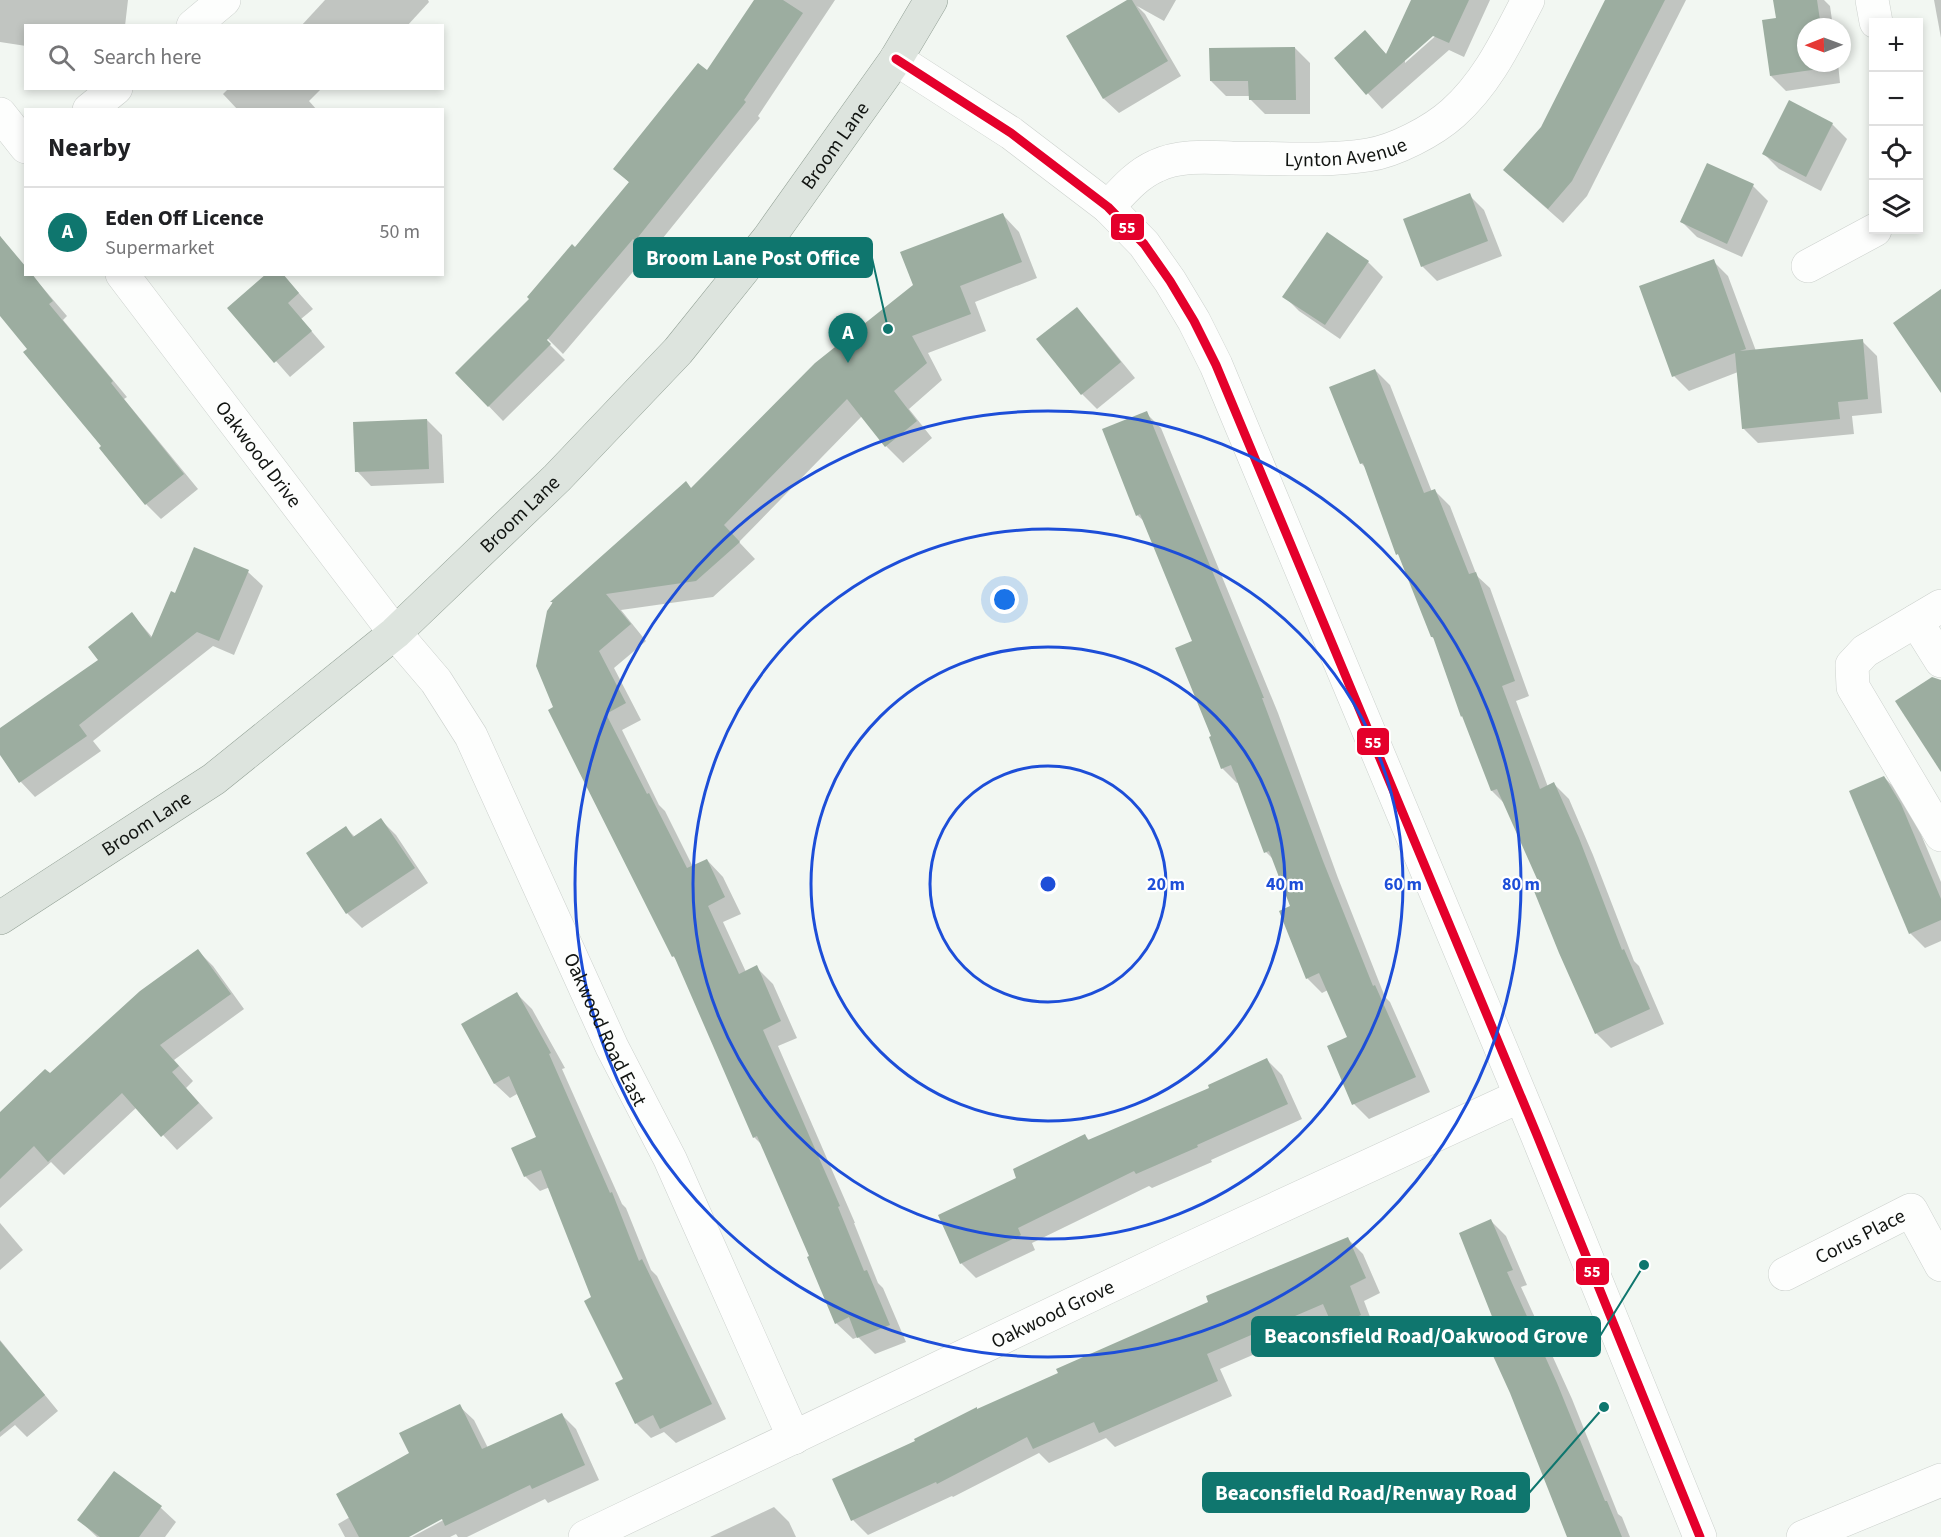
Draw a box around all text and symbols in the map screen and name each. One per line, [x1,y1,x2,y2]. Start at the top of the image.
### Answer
north arrow [1797,18,1851,72]
map controls [1869,18,1923,234]
button: + [1869,18,1923,72]
search box [24,24,444,90]
icon: search [45,41,78,74]
text: Search here [93,41,201,73]
button: − [1869,72,1923,126]
street label: Broom Lane [795,96,876,195]
button: locate [1869,126,1923,180]
text: Nearby [48,129,131,166]
street label: Lynton Avenue [1284,131,1412,174]
button: layers [1869,180,1923,234]
text: Eden Off Licence [105,202,264,234]
line badge: 55 [1110,213,1145,241]
text: 55 [1119,217,1135,239]
text: A [62,218,73,246]
text: 50 m [380,218,420,246]
text: Supermarket [105,234,214,262]
callout: Broom Lane Post Office [634,238,872,277]
text: Broom Lane Post Office [646,243,860,273]
pin: A [828,314,868,363]
street label: Oakwood Drive [208,395,308,514]
street label: Broom Lane [474,469,567,560]
your location [990,585,1019,614]
line badge: 55 [1356,727,1390,756]
text: 55 [1365,732,1381,754]
street label: Broom Lane [96,785,197,863]
text: 20 m [1147,872,1185,897]
text: 40 m [1266,872,1304,897]
text: 60 m [1384,872,1422,897]
text: 80 m [1502,872,1540,897]
centre of rings [1038,874,1058,894]
street label: Oakwood Road East [556,949,653,1111]
street label: Corus Place [1810,1202,1910,1271]
line badge: 55 [1575,1257,1610,1286]
text: 55 [1584,1261,1600,1283]
street label: Oakwood Grove [987,1273,1119,1356]
callout: Beaconsfield Road/Oakwood Grove [1252,1317,1600,1356]
text: Beaconsfield Road/Oakwood Grove [1264,1321,1588,1351]
callout: Beaconsfield Road/Renway Road [1203,1473,1529,1512]
text: Beaconsfield Road/Renway Road [1215,1478,1517,1508]

